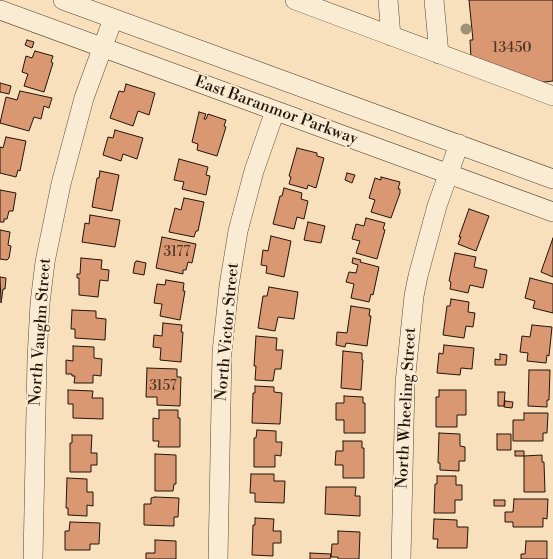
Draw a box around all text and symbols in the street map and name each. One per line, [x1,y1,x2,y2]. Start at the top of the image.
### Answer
house number: 13450 [492,41,532,57]
street label: East Baranmor Parkway [192,72,360,150]
house number: 3177 [164,245,190,261]
street label: North Vaughn Street [26,257,56,407]
street label: North Victor Street [212,262,244,402]
street label: North Wheeling Street [393,327,421,489]
house number: 3157 [149,379,177,395]

